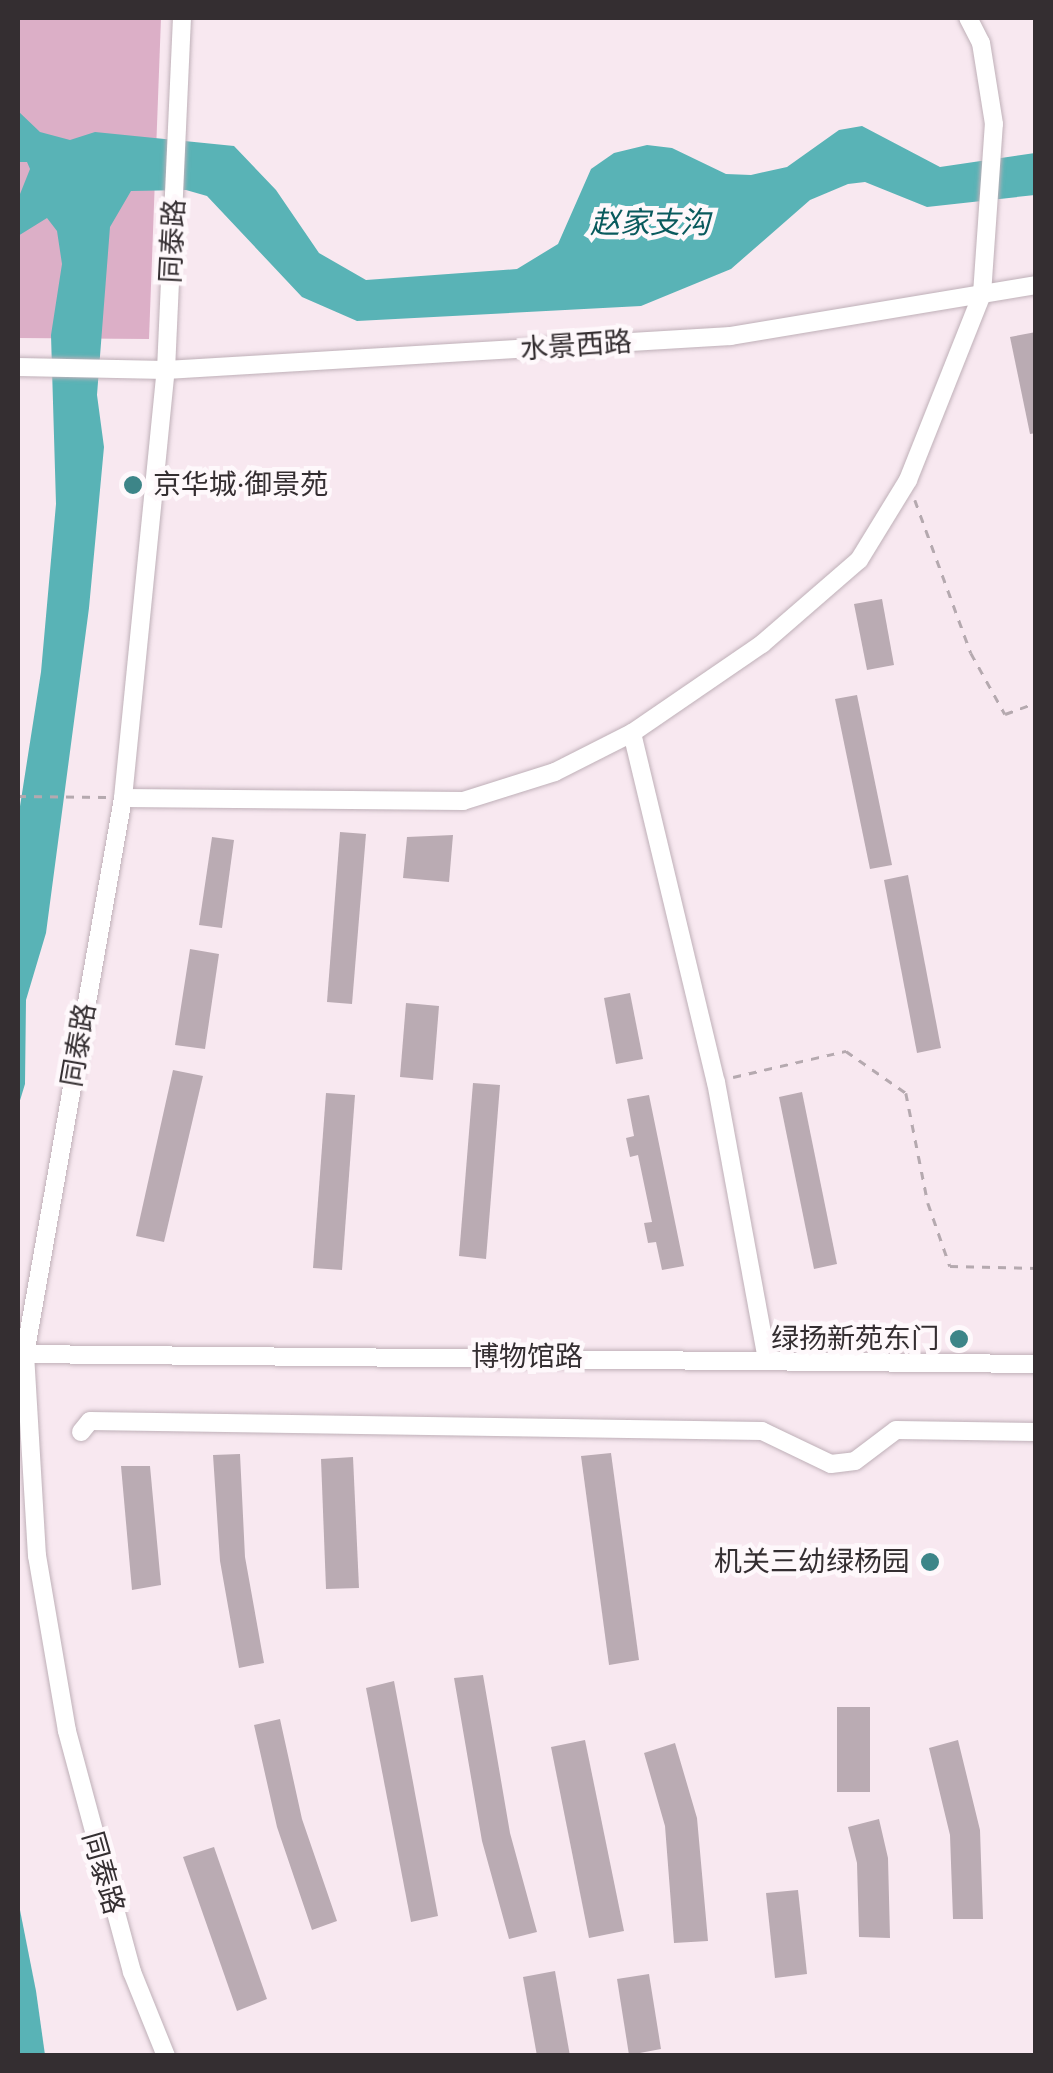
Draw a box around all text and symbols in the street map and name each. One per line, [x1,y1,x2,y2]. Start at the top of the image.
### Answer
street label: 同泰路 [154,198,192,284]
water label: 赵家支沟 [590,206,710,242]
street label: 水景西路 [519,325,633,367]
place label: 京华城·御景苑 [153,468,328,502]
marker: 京华城·御景苑 [122,474,144,496]
street label: 同泰路 [55,1001,103,1089]
place label: 绿扬新苑东门 [771,1322,939,1356]
marker: 绿扬新苑东门 [948,1328,970,1350]
street label: 博物馆路 [471,1340,583,1374]
place label: 机关三幼绿杨园 [714,1545,910,1579]
marker: 机关三幼绿杨园 [919,1551,941,1573]
street label: 同泰路 [75,1828,131,1918]

